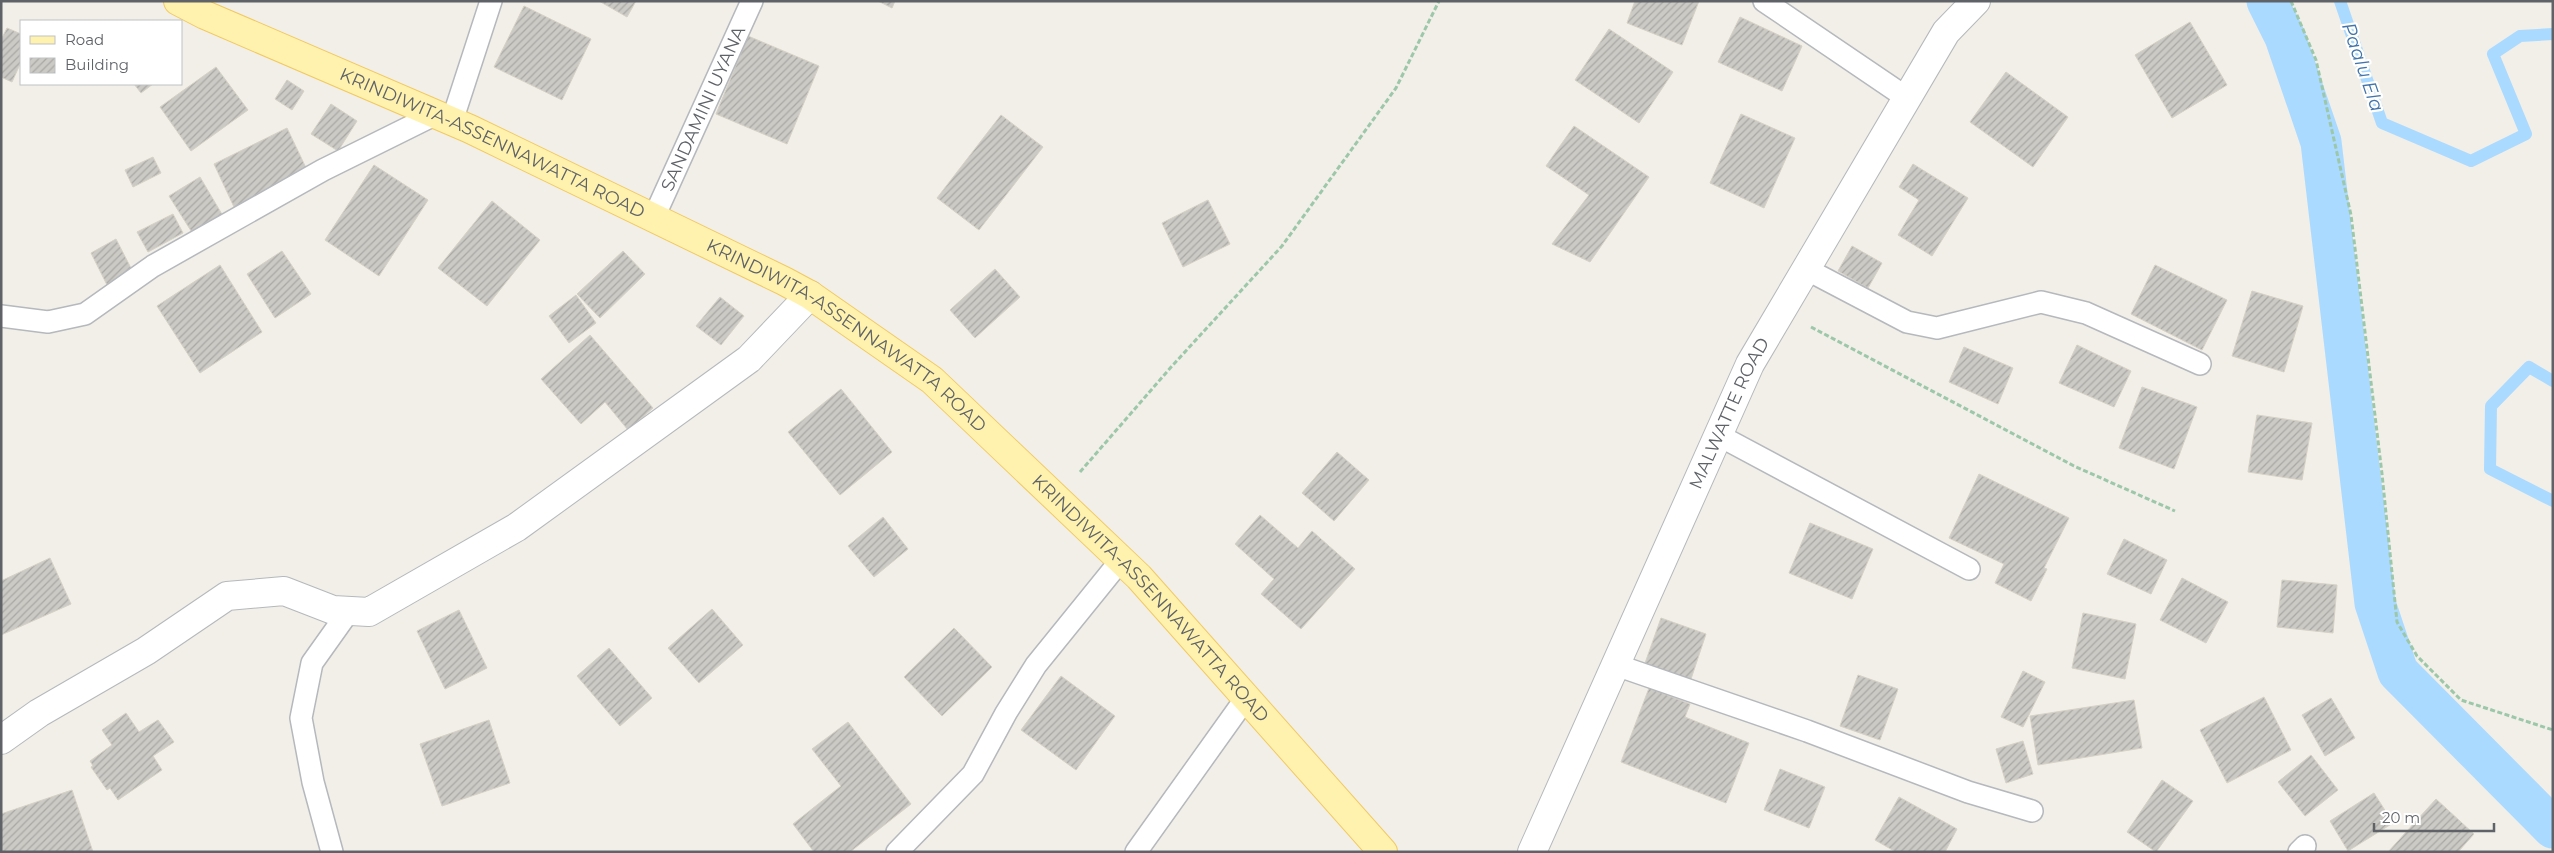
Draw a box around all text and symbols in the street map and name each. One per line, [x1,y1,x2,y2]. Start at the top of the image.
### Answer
water label: Paalu Ela [2337,19,2389,115]
legend [20,20,182,85]
street label: SANDAMINI UYANA [656,23,750,195]
text: Road [65,30,104,49]
text: Building [65,55,129,74]
street label: KRINDIWITA-ASSENNAWATTA ROAD [336,63,649,223]
street label: KRINDIWITA-ASSENNAWATTA ROAD [703,234,991,437]
street label: MALWATTE ROAD [1685,334,1774,493]
street label: KRINDIWITA-ASSENNAWATTA ROAD [1027,470,1273,727]
scale bar [2374,800,2494,832]
text: 20 m [2382,808,2420,827]

